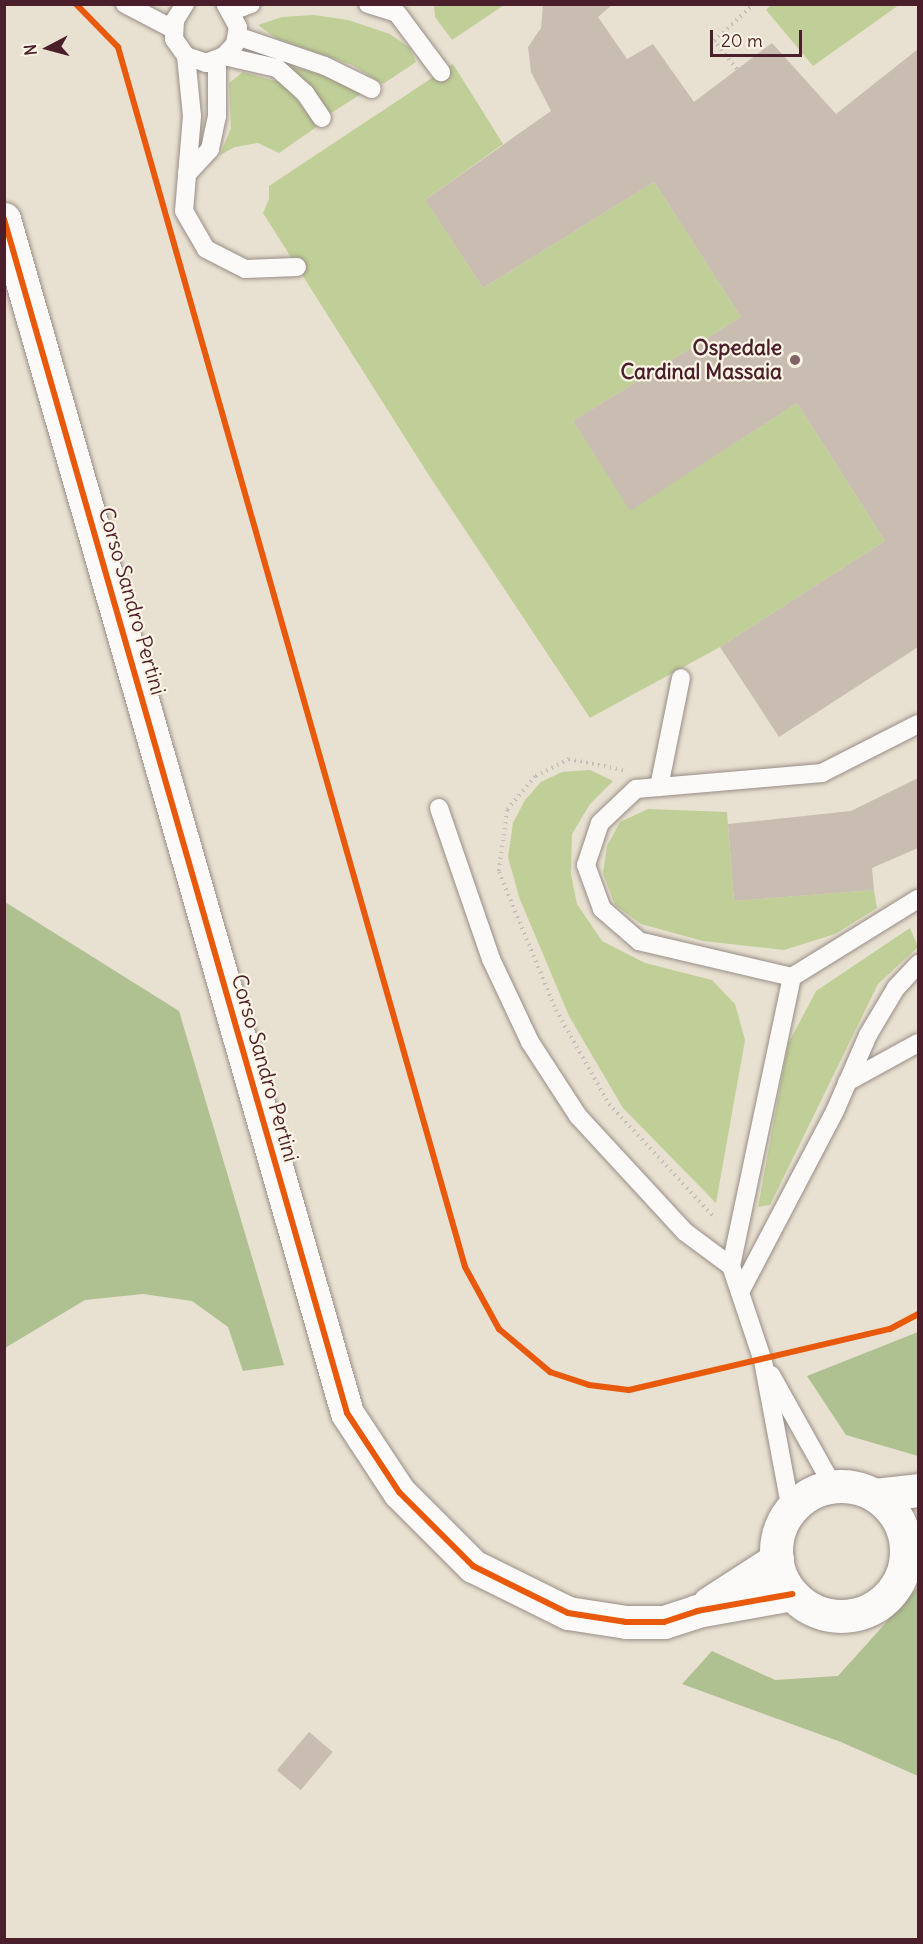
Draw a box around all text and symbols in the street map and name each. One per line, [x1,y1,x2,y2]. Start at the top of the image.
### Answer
north arrow [18,18,78,78]
scale bar [713,18,804,56]
text: 20 m [721,29,763,52]
text: N [20,43,41,56]
place label: Ospedale Cardinal Massaia [620,335,782,385]
marker: Ospedale Cardinal Massaia [786,351,804,369]
street label: Corso Sandro Pertini [93,504,171,698]
street label: Corso Sandro Pertini [226,971,304,1165]

